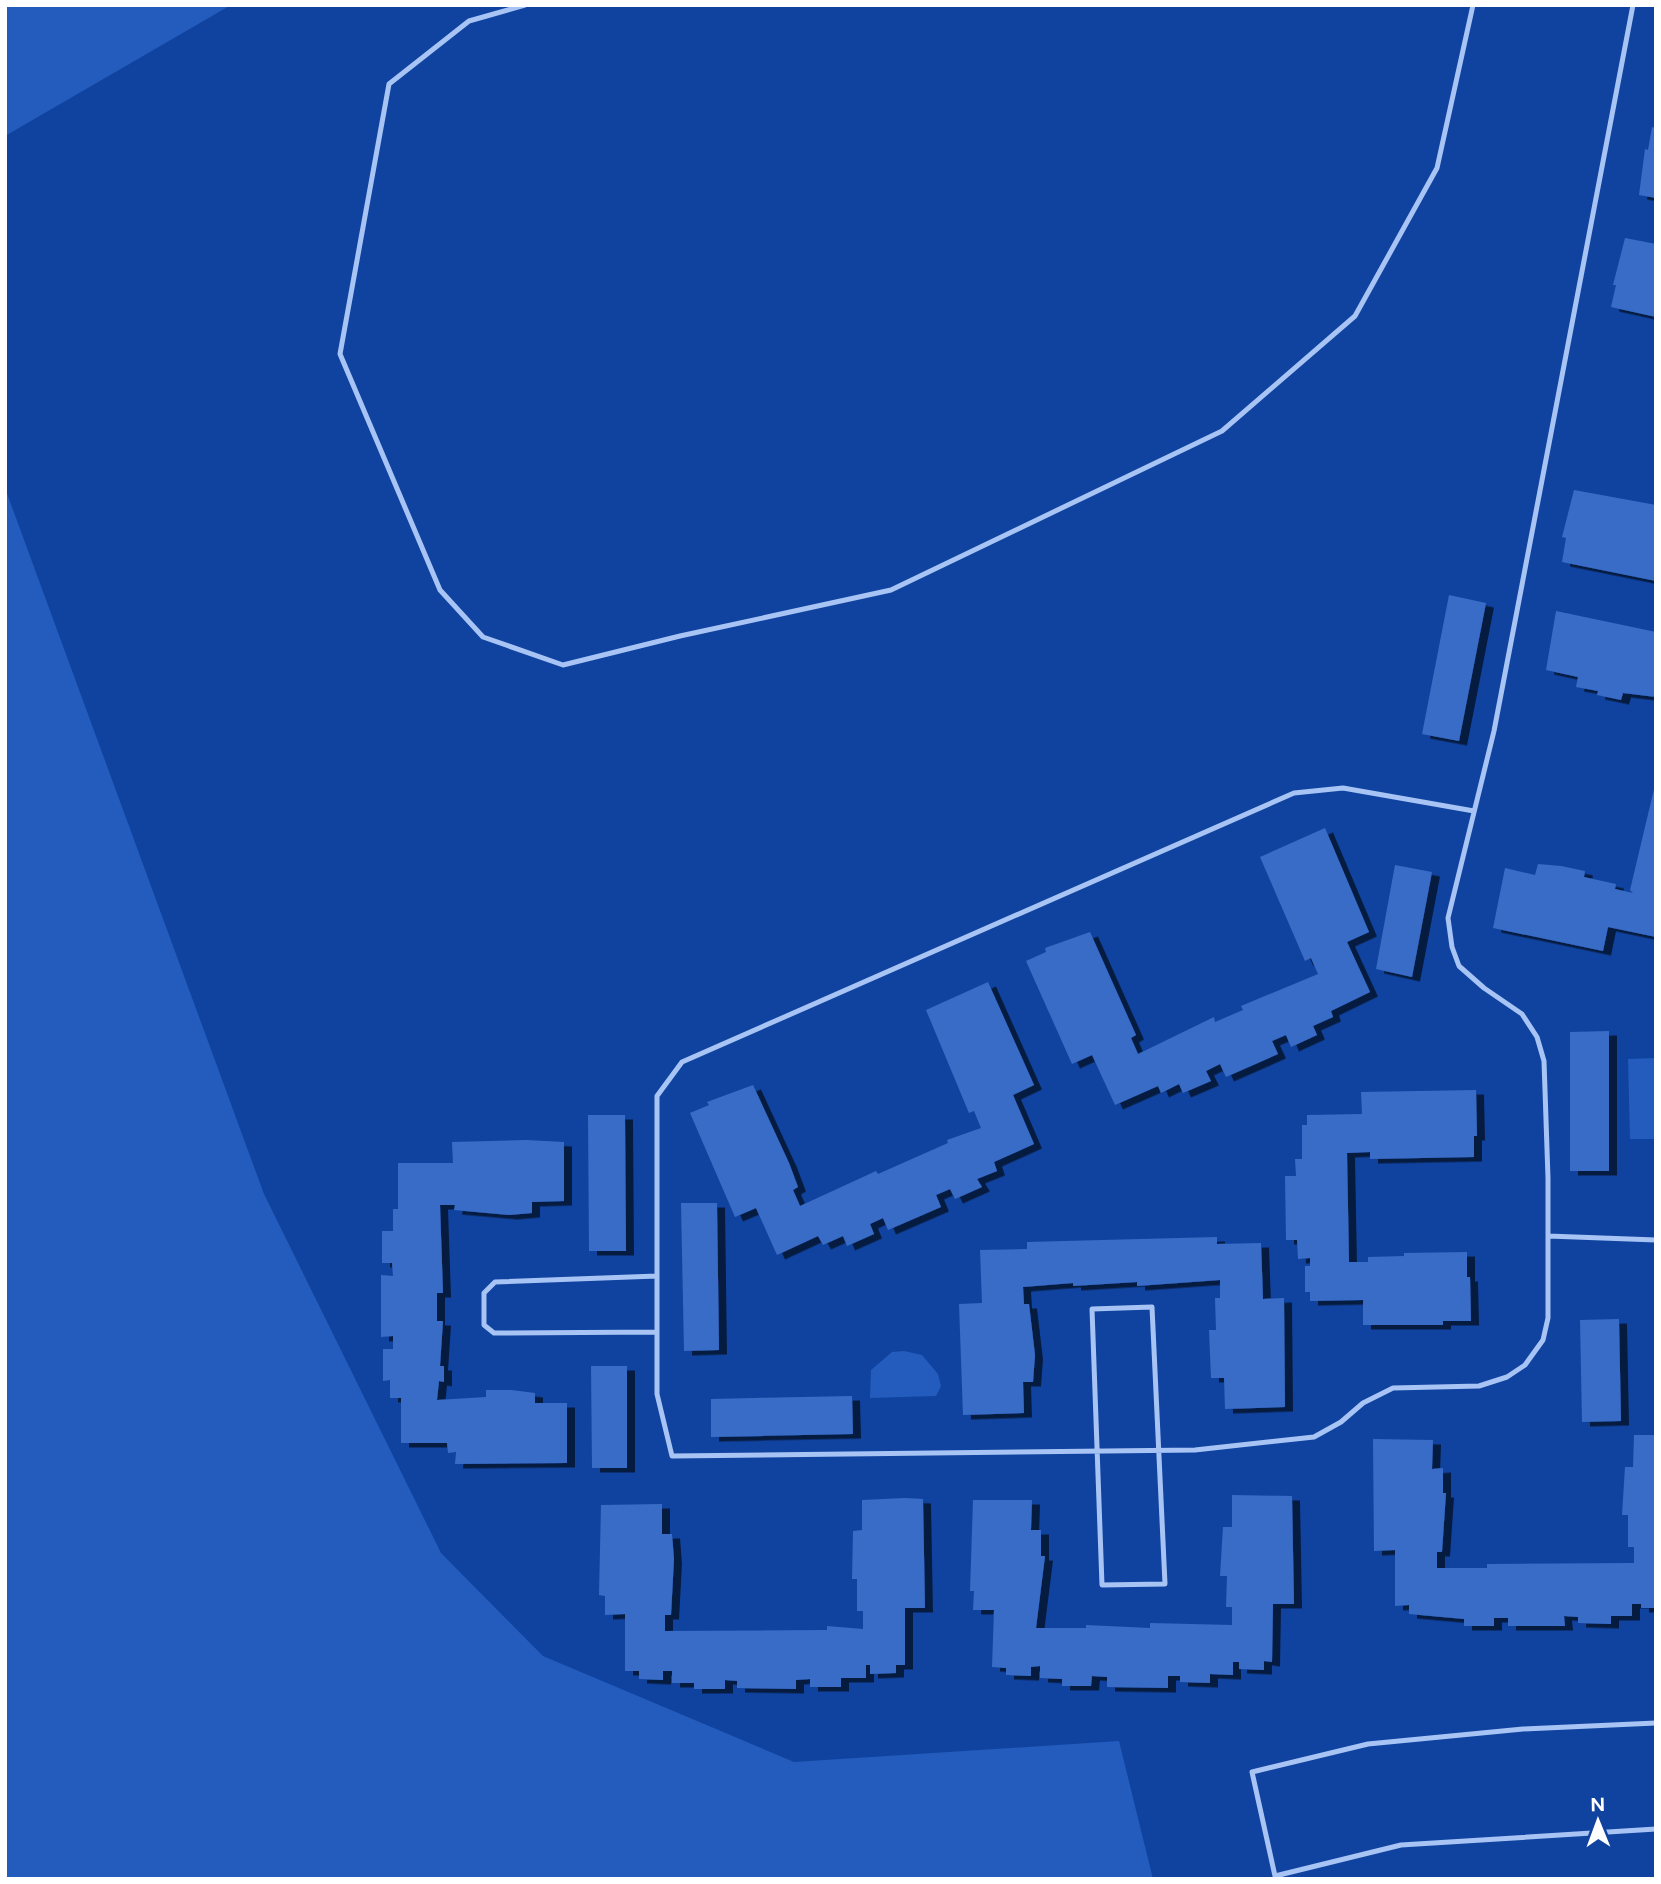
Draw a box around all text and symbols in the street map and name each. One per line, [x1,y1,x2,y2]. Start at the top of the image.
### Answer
north arrow [1563,1786,1633,1856]
text: N [1590,1793,1605,1816]

